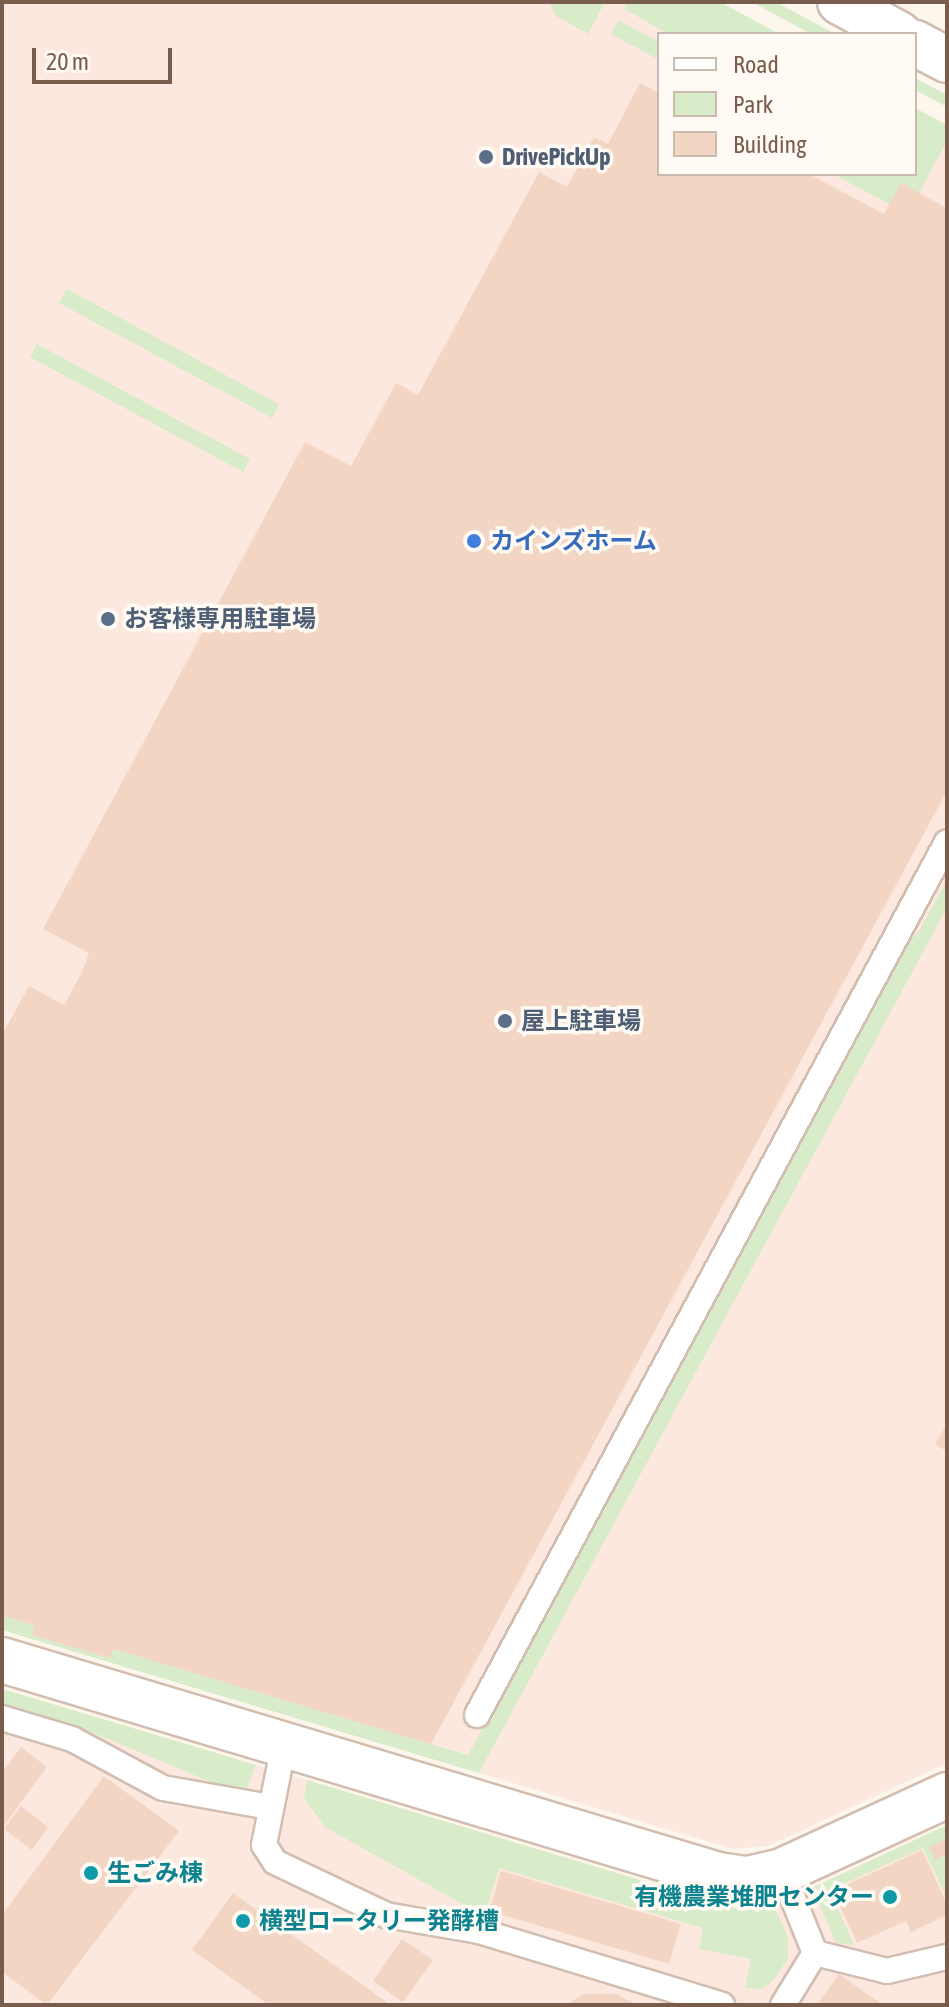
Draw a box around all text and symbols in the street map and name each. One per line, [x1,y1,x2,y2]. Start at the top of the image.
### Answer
scale bar [36,32,176,82]
legend [657,32,917,176]
text: 20 m [46,48,89,75]
text: Road [733,51,779,78]
text: Park [733,91,773,118]
text: Building [733,131,806,158]
place label: DrivePickUp [502,143,611,171]
marker: DrivePickUp [477,148,495,166]
place label: カインズホーム [490,527,658,555]
marker: カインズホーム [465,532,483,550]
place label: お客様専用駐車場 [124,605,316,633]
marker: お客様専用駐車場 [99,610,117,628]
place label: 屋上駐車場 [521,1007,641,1035]
marker: 屋上駐車場 [496,1012,514,1030]
place label: 生ごみ棟 [107,1859,203,1887]
marker: 生ごみ棟 [82,1864,100,1882]
place label: 有機農業堆肥センター [634,1883,874,1911]
marker: 有機農業堆肥センター [881,1888,899,1906]
place label: 横型ロータリー発酵槽 [259,1907,499,1935]
marker: 横型ロータリー発酵槽 [234,1912,252,1930]

